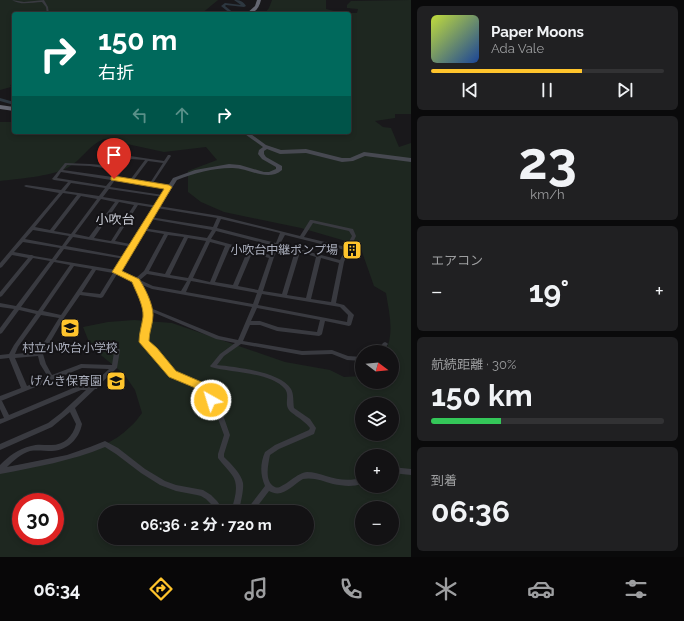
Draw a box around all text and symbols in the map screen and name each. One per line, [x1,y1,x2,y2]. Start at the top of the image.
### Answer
text: Paper Moons [491,23,584,41]
text: 150 m [98,24,177,57]
icon: right [32,28,84,80]
text: Ada Vale [491,41,544,56]
text: 右折 [98,62,134,83]
icon: previous [459,79,481,101]
icon: pause [536,79,558,101]
icon: next [614,79,636,101]
icon: left [129,104,151,126]
icon: ahead [171,104,193,126]
icon: right [213,104,235,126]
text: 23 [518,130,577,191]
pin [97,138,131,179]
icon: arrive [103,144,125,166]
text: km/h [530,187,565,202]
district label: 小吹台 [95,212,135,227]
building icon: 小吹台中継ポンプ場 [341,239,363,261]
place label: 小吹台中継ポンプ場 [230,243,338,257]
text: エアコン [431,253,483,268]
text: 19° [529,274,569,309]
text: − [431,278,443,304]
text: + [655,278,664,304]
school or university icon: 村立小吹台小学校 [59,317,81,339]
place label: 村立小吹台小学校 [22,341,118,355]
north arrow [355,345,399,389]
map controls [355,345,399,545]
text: 航続距離 · 30% [431,357,516,372]
school or university icon: げんき保育園 [105,370,127,392]
place label: げんき保育園 [30,374,102,388]
text: 150 km [431,378,533,413]
position arrow [190,379,232,421]
button: layers [355,397,399,441]
button: + [355,449,399,493]
text: 到着 [431,473,457,488]
speed limit sign: 30 [12,493,64,545]
text: 06:36 [431,494,510,529]
button: − [355,501,399,545]
text: 06:36 · 2 分 · 720 m [140,516,272,534]
icon: directions [147,575,175,603]
icon: music [242,575,270,603]
icon: phone [337,575,365,603]
icon: climate [432,575,460,603]
icon: car [527,575,555,603]
icon: filters [622,575,650,603]
text: 06:34 [34,579,80,600]

